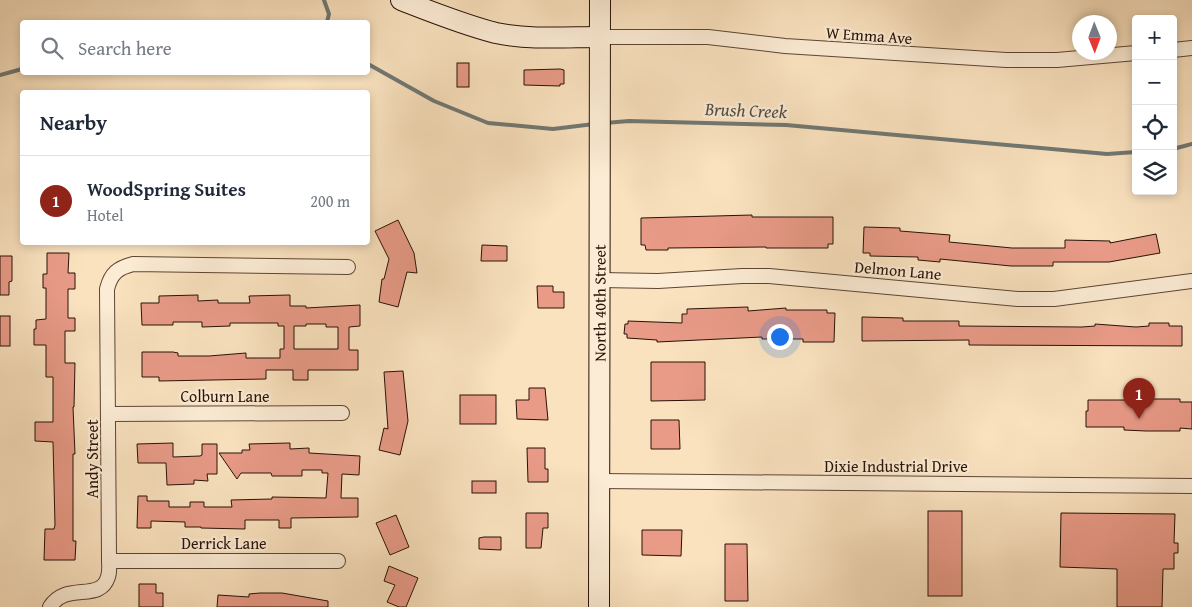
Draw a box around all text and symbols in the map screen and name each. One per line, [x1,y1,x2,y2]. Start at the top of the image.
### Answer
north arrow [1072,15,1117,60]
map controls [1132,15,1177,195]
button: + [1132,15,1177,60]
search box [20,20,370,75]
street label: W Emma Ave [825,20,913,50]
icon: search [38,34,66,62]
text: Search here [78,34,172,62]
button: − [1132,60,1177,105]
water label: Brush Creek [704,95,788,125]
button: locate [1132,105,1177,150]
text: Nearby [40,107,107,138]
button: layers [1132,150,1177,195]
text: WoodSpring Suites [87,175,246,203]
text: 1 [52,189,60,213]
text: 200 m [310,189,350,213]
text: Hotel [87,203,123,227]
street label: North 40th Street [587,244,612,362]
street label: Delmon Lane [853,254,943,286]
your location [767,324,793,350]
pin: 1 [1123,378,1155,419]
street label: Colburn Lane [180,384,270,408]
street label: Andy Street [80,419,104,499]
street label: Dixie Industrial Drive [824,454,968,478]
street label: Derrick Lane [181,531,267,555]

